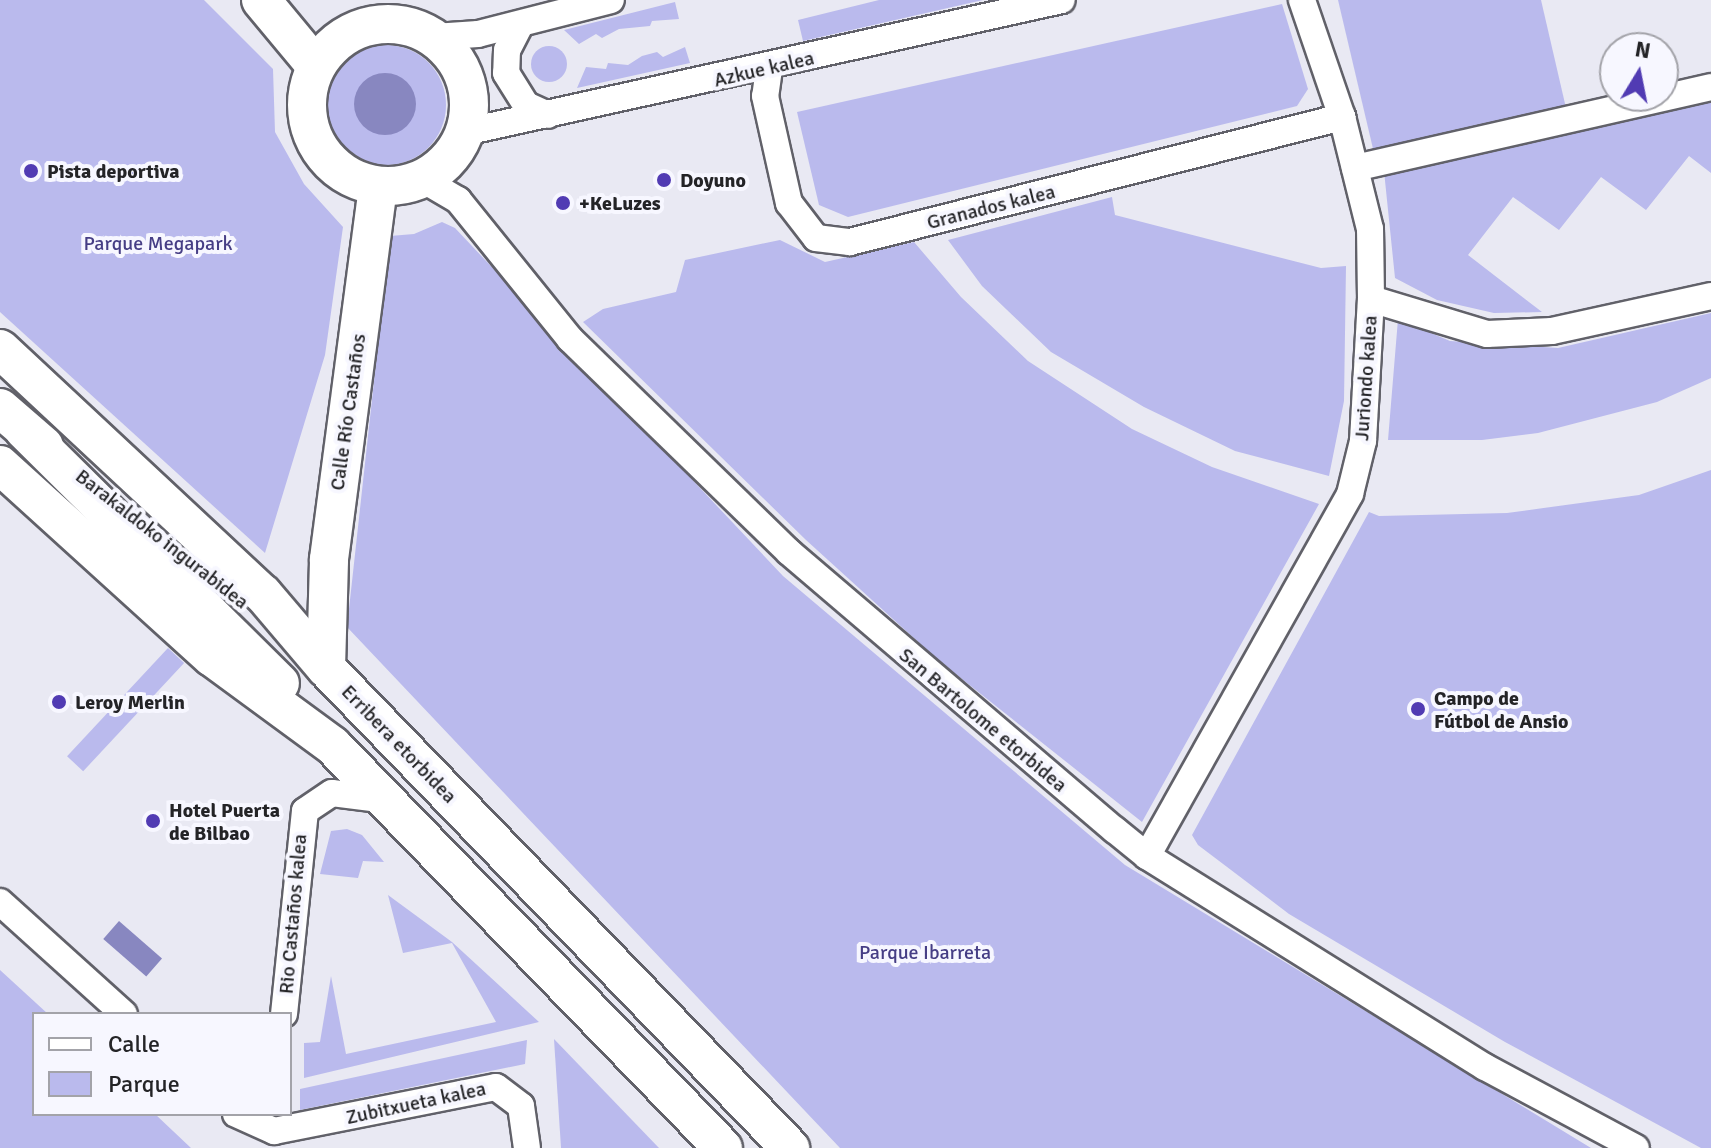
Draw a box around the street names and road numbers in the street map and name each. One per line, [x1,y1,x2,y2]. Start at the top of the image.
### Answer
street label: Azkue kalea [712,46,816,92]
street label: Granados kalea [924,179,1058,235]
street label: Juriondo kalea [1350,314,1382,442]
street label: Calle Río Castaños [325,332,371,492]
street label: Barakaldoko ingurabidea [71,464,253,614]
street label: San Bartolome etorbidea [894,643,1072,797]
street label: Erribera etorbidea [336,680,462,808]
street label: Rio Castaños kalea [274,833,312,995]
street label: Zubitxueta kalea [344,1076,488,1130]

